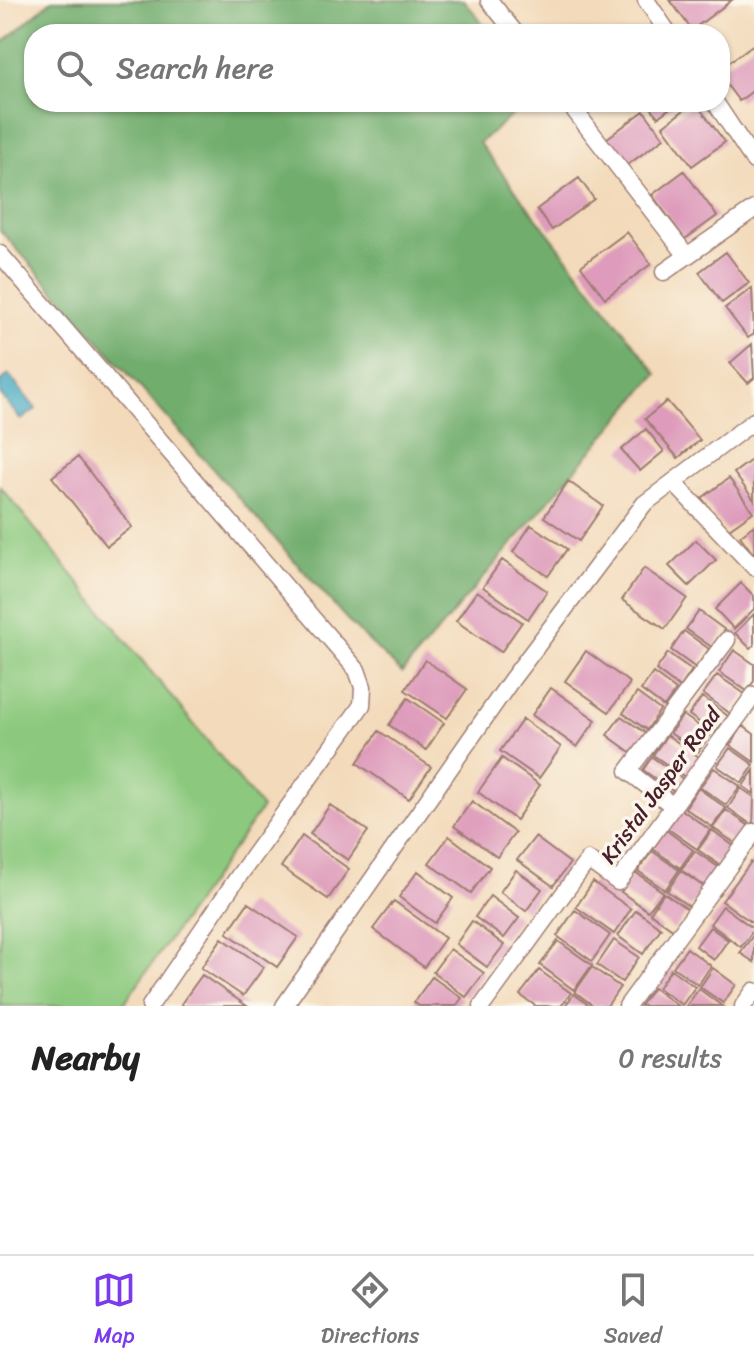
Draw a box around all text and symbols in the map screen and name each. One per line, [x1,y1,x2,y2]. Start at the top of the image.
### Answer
search box [24,24,730,112]
text: Search here [116,41,274,95]
icon: search [52,46,96,90]
street label: Kristal Jasper Road [590,697,732,872]
text: Nearby [32,1028,140,1088]
text: 0 results [618,1035,722,1081]
tab: Map [92,1268,136,1355]
tab: Directions [321,1268,419,1355]
tab: Saved [604,1268,662,1355]

